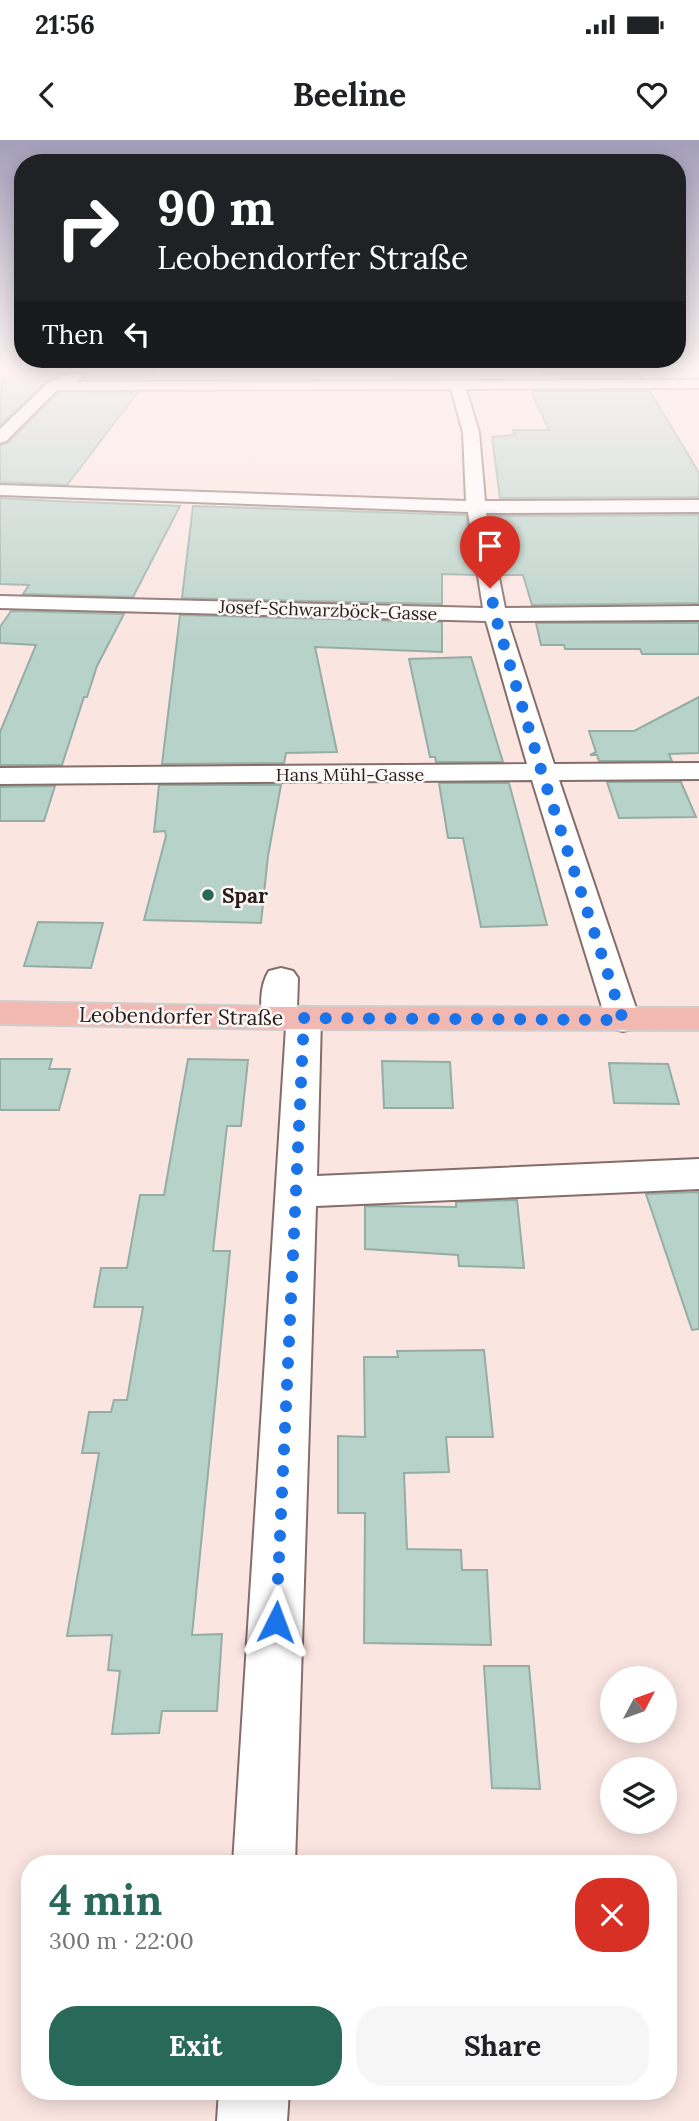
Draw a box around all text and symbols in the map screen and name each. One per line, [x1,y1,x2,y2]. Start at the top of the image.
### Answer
text: 21:56 [35,8,95,41]
text: Beeline [293,74,406,115]
icon: back [28,76,66,114]
icon: heart [633,76,671,114]
text: 90 m [157,176,274,238]
icon: right [42,182,133,273]
text: Leobendorfer Straße [157,237,468,278]
icon: left [118,315,156,353]
text: Then [42,318,104,351]
pin [460,516,520,588]
icon: arrive [471,527,509,565]
street label: Josef-Schwarzböck-Gasse [217,595,438,625]
street label: Hans Mühl-Gasse [276,763,424,786]
place label: Spar [222,882,268,909]
marker: Spar [200,887,216,903]
street label: Leobendorfer Straße [79,1001,283,1031]
position arrow [239,1585,313,1659]
north arrow [600,1666,677,1743]
map controls [600,1666,677,1834]
button: layers [600,1757,677,1834]
text: 4 min [49,1873,162,1927]
button: close [575,1878,649,1952]
text: 300 m · 22:00 [49,1926,194,1955]
button: Exit [49,2006,342,2086]
button: Share [356,2006,649,2086]

